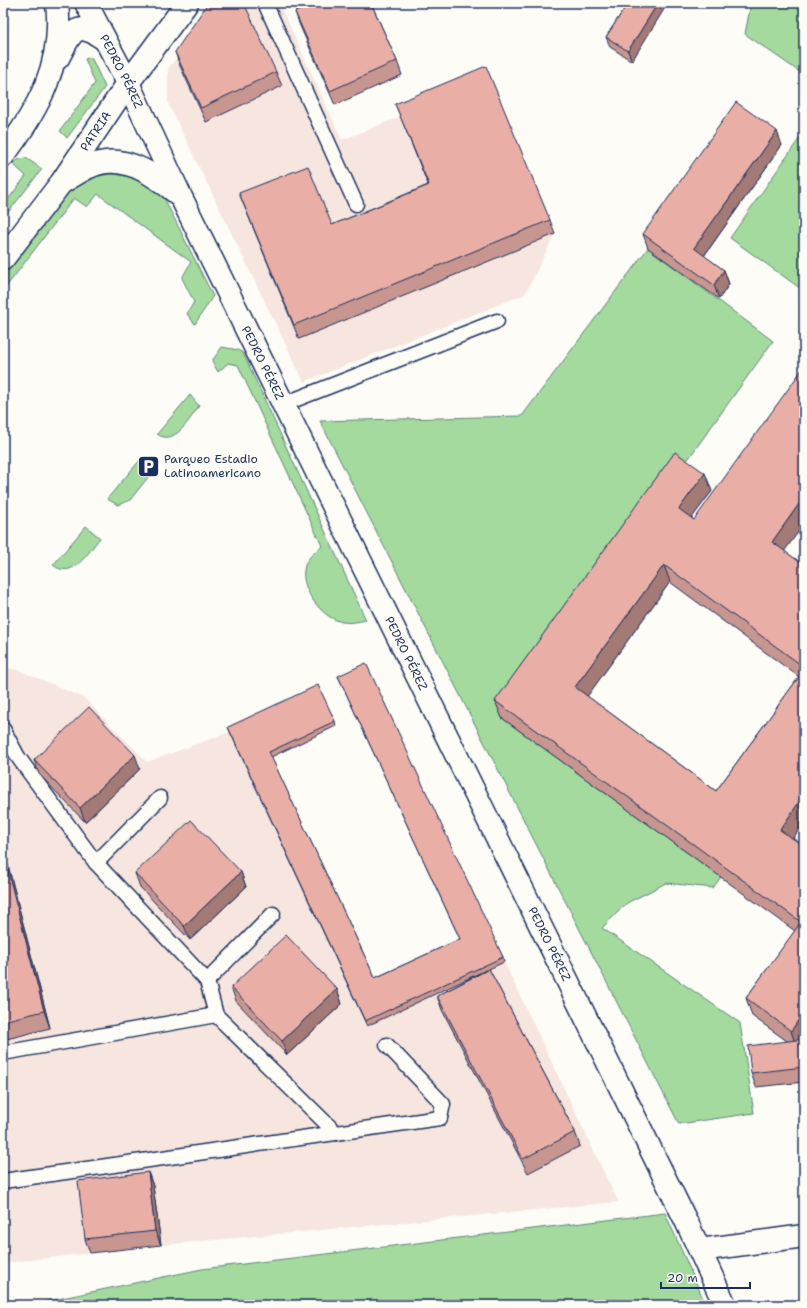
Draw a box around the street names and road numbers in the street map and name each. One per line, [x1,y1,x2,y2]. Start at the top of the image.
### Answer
street label: PEDRO PÉREZ [96,32,147,111]
street label: PATRIA [77,108,115,154]
street label: PEDRO PÉREZ [238,323,288,403]
street label: PEDRO PÉREZ [381,614,431,693]
street label: PEDRO PÉREZ [524,904,574,984]

